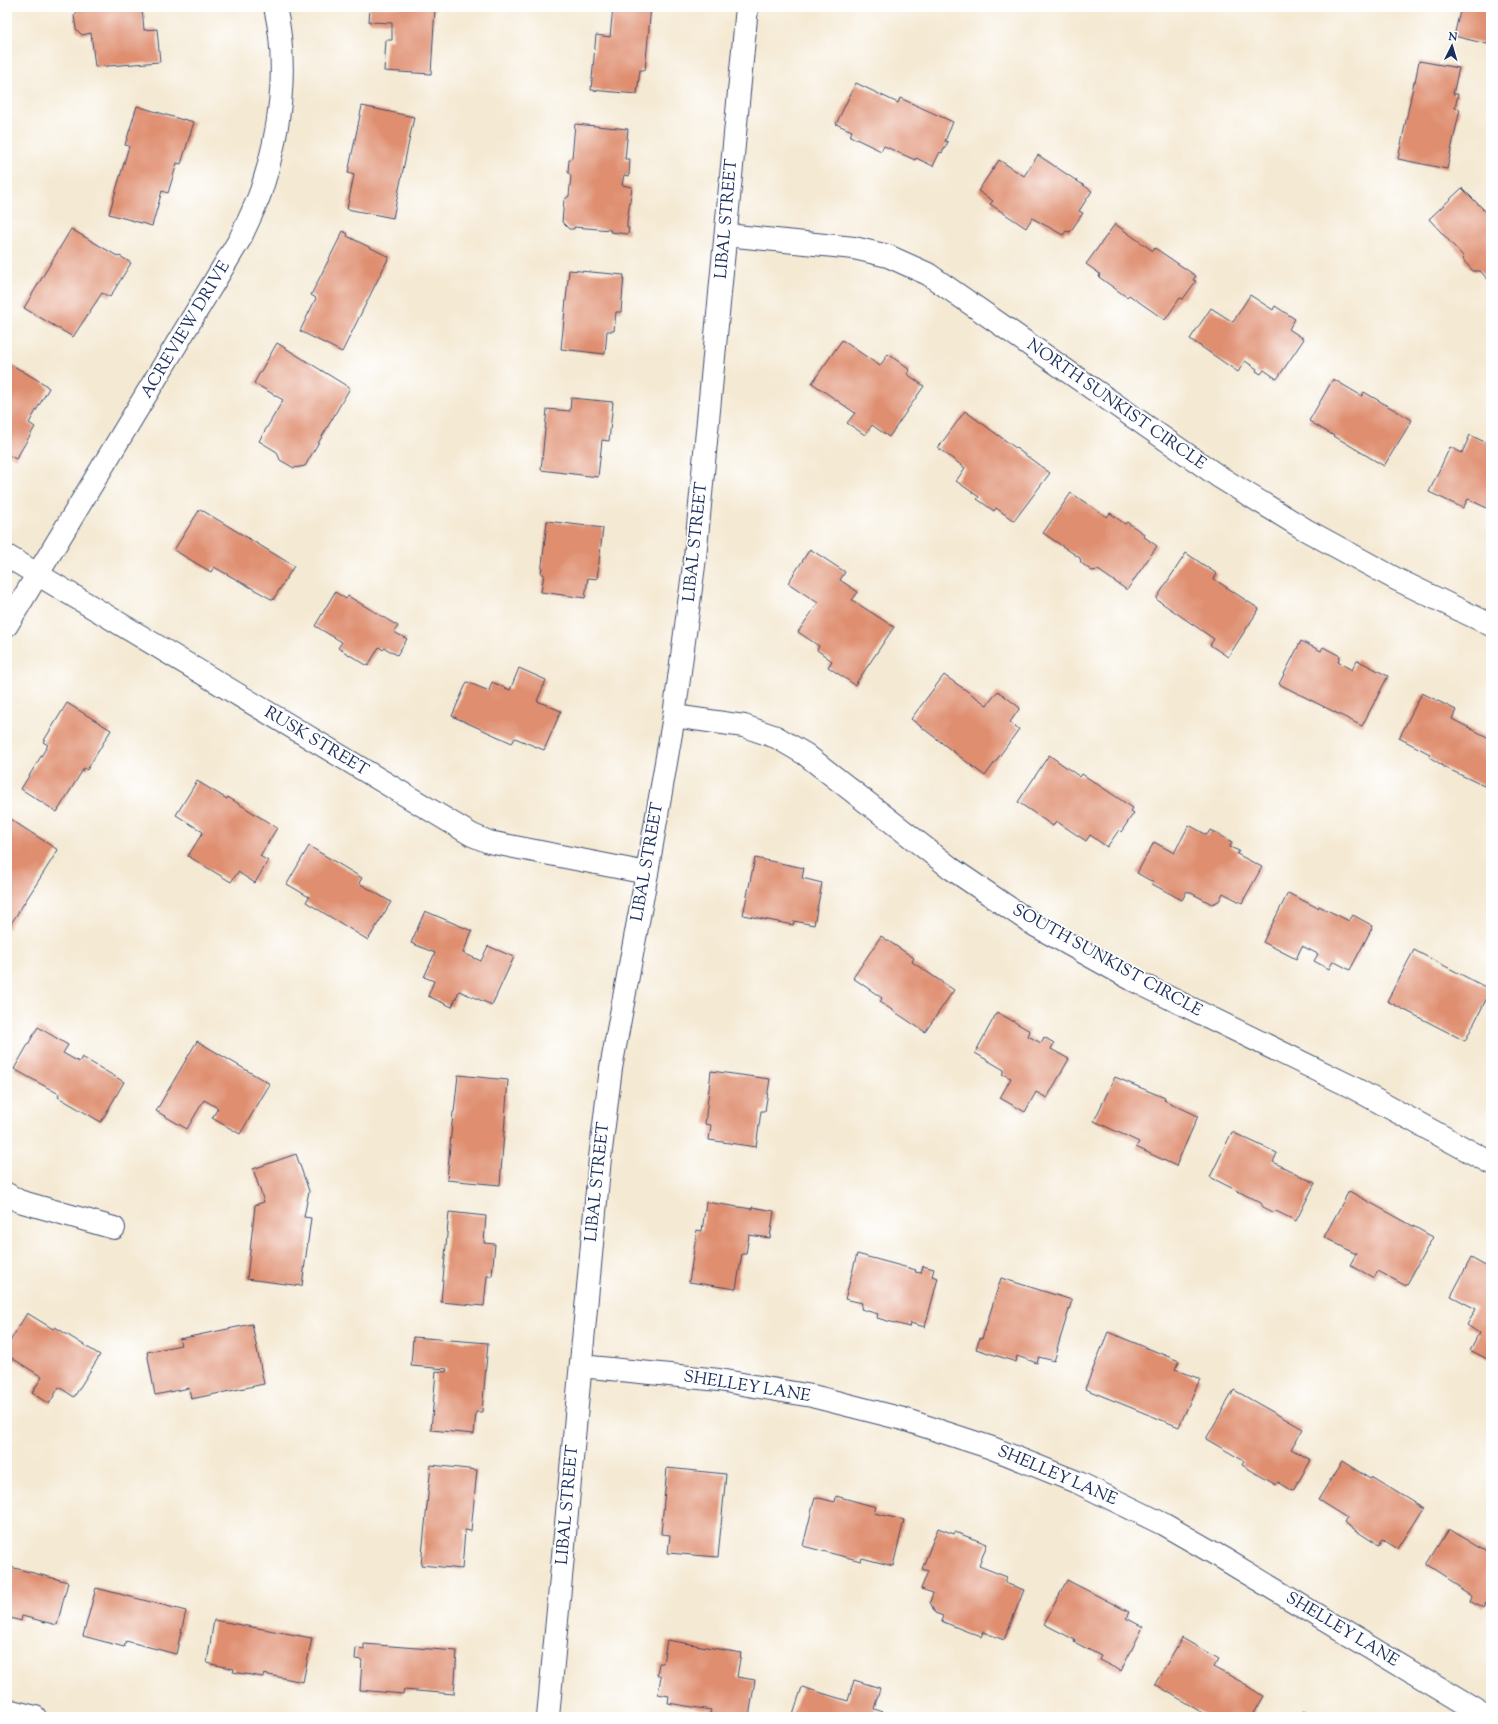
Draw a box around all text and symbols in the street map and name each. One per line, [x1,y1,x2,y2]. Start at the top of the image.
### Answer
north arrow [1432,26,1472,66]
text: N [1447,29,1458,45]
street label: LIBAL STREET [710,158,744,280]
street label: ACREVIEW DRIVE [135,257,237,403]
street label: NORTH SUNKIST CIRCLE [1021,334,1211,476]
street label: LIBAL STREET [678,481,714,603]
street label: RUSK STREET [259,701,373,783]
street label: LIBAL STREET [626,801,670,923]
street label: SOUTH SUNKIST CIRCLE [1008,899,1206,1023]
street label: LIBAL STREET [580,1121,616,1243]
street label: SHELLEY LANE [682,1365,812,1409]
street label: SHELLEY LANE [993,1440,1121,1512]
street label: LIBAL STREET [551,1444,585,1566]
street label: SHELLEY LANE [1281,1587,1403,1673]

